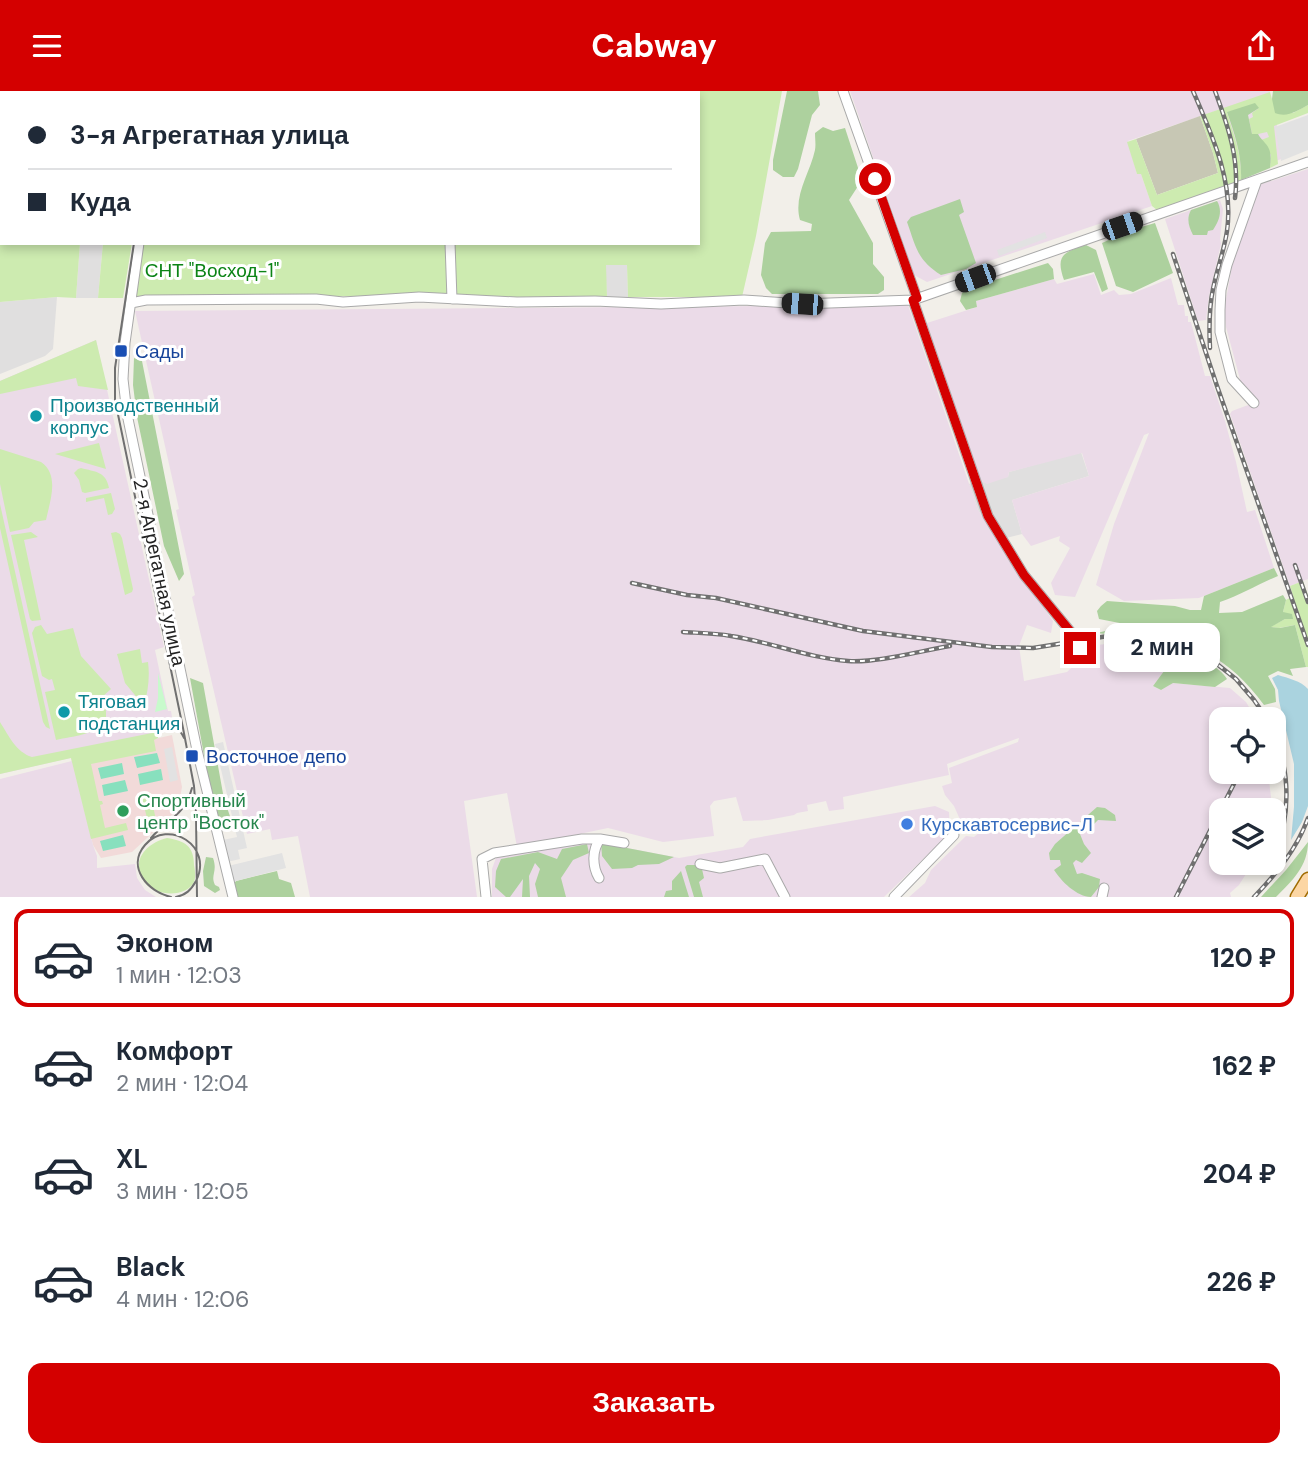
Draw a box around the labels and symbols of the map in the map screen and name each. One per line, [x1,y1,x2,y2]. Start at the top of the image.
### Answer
route start [859,163,891,195]
car [1099,209,1146,243]
park label: СНТ "Восход-1" [145,258,279,283]
car [952,261,999,295]
car [781,292,824,316]
place label: Сады [135,339,184,364]
marker: Сады [113,343,129,359]
place label: Производственный корпус [50,393,219,440]
marker: Производственный корпус [28,408,44,424]
street label: 2-я Агрегатная улица [127,476,192,669]
callout: 2 мин [1104,623,1220,673]
route end [1064,632,1096,664]
place label: Тяговая подстанция [78,689,180,736]
marker: Тяговая подстанция [56,704,72,720]
place label: Восточное депо [206,744,346,769]
marker: Восточное депо [184,748,200,764]
place label: Спортивный центр "Восток" [137,788,264,835]
marker: Спортивный центр "Восток" [115,803,131,819]
place label: Курскавтосервис-Л [921,812,1093,837]
marker: Курскавтосервис-Л [899,816,915,832]

